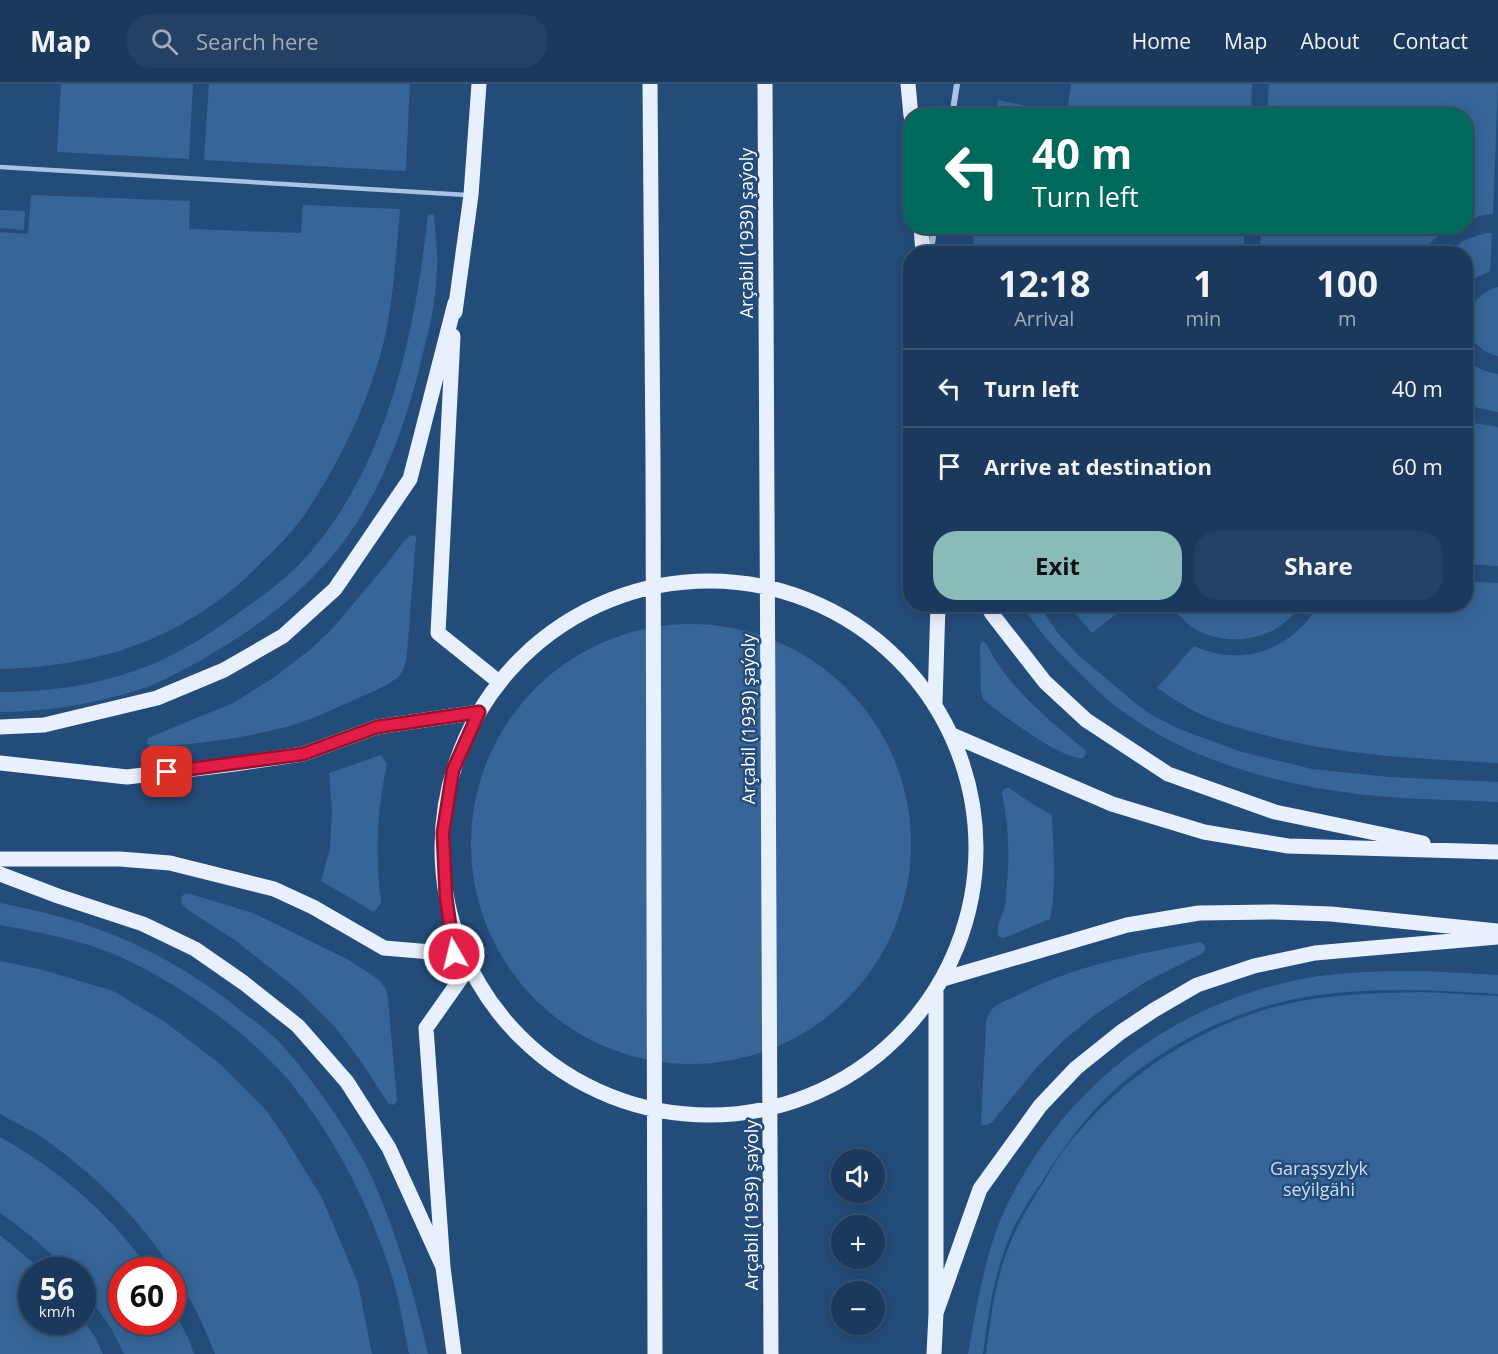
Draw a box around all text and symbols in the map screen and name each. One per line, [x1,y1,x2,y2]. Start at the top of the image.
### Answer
search box [127,14,547,68]
text: Map [30,22,91,60]
icon: search [148,25,181,58]
text: Search here [196,26,319,56]
text: Home [1132,27,1191,55]
text: Map [1224,27,1267,55]
text: About [1300,27,1360,55]
text: Contact [1393,27,1468,55]
text: 40 m [1032,124,1132,181]
icon: left [933,132,1011,210]
street label: Arçabil (1939) şaýoly [734,147,758,318]
text: Turn left [1032,178,1139,215]
text: 12:18 [998,259,1091,308]
text: 1 [1193,259,1214,308]
text: 100 [1316,259,1378,308]
text: Arrival [1014,305,1074,332]
text: min [1185,305,1221,332]
text: m [1338,305,1356,332]
icon: left [933,372,966,405]
text: Turn left [984,373,1079,403]
text: 40 m [1392,373,1443,403]
icon: arrive [933,450,966,483]
text: Arrive at destination [984,451,1212,481]
text: 60 m [1392,451,1443,481]
button: Exit [933,531,1182,600]
button: Share [1194,531,1443,600]
street label: Arçabil (1939) şaýoly [736,633,760,804]
pin [141,746,192,797]
icon: arrive [150,755,183,788]
position arrow [422,922,486,986]
street label: Arçabil (1939) şaýoly [739,1119,763,1290]
map controls [831,1149,885,1335]
button: sound [831,1149,885,1203]
park label: Garaşsyzlyk seýilgähi [1270,1156,1369,1201]
button: + [831,1215,885,1269]
speed limit sign: 60 [108,1257,186,1335]
text: 56 [40,1268,74,1309]
button: − [831,1281,885,1335]
text: km/h [39,1301,75,1321]

